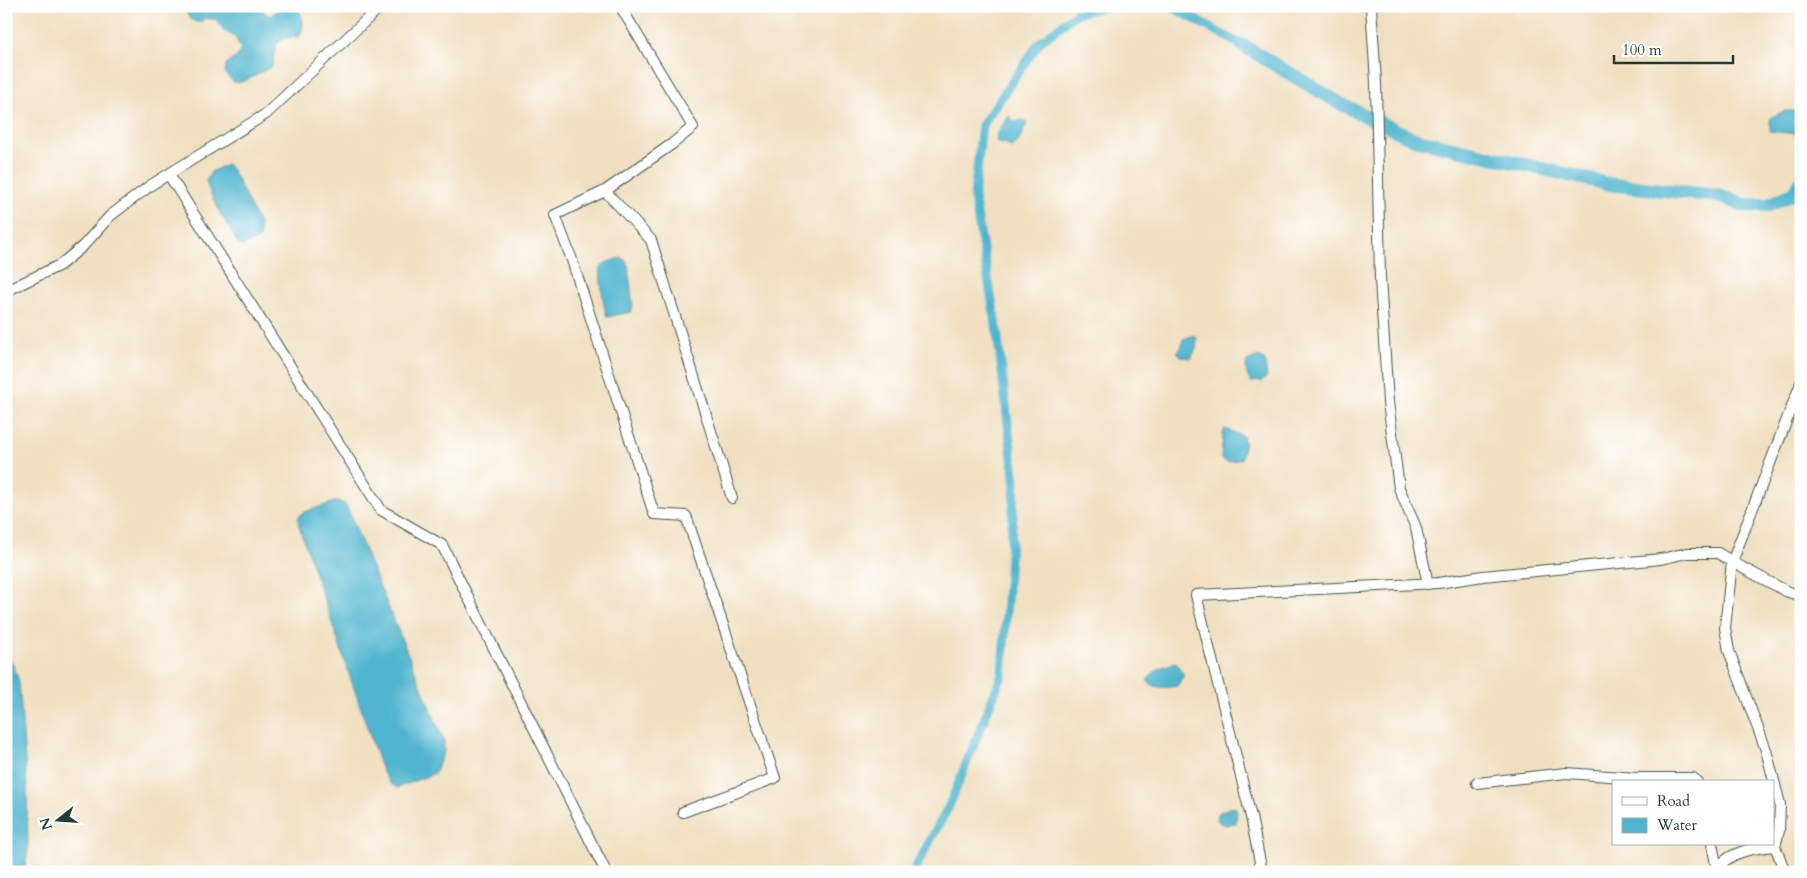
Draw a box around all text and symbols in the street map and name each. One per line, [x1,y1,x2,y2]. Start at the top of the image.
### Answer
scale bar [1614,32,1733,64]
text: 100 m [1622,40,1662,60]
legend [1612,780,1774,846]
text: Road [1657,791,1690,811]
north arrow [32,796,82,846]
text: N [35,815,57,832]
text: Water [1656,815,1698,835]

